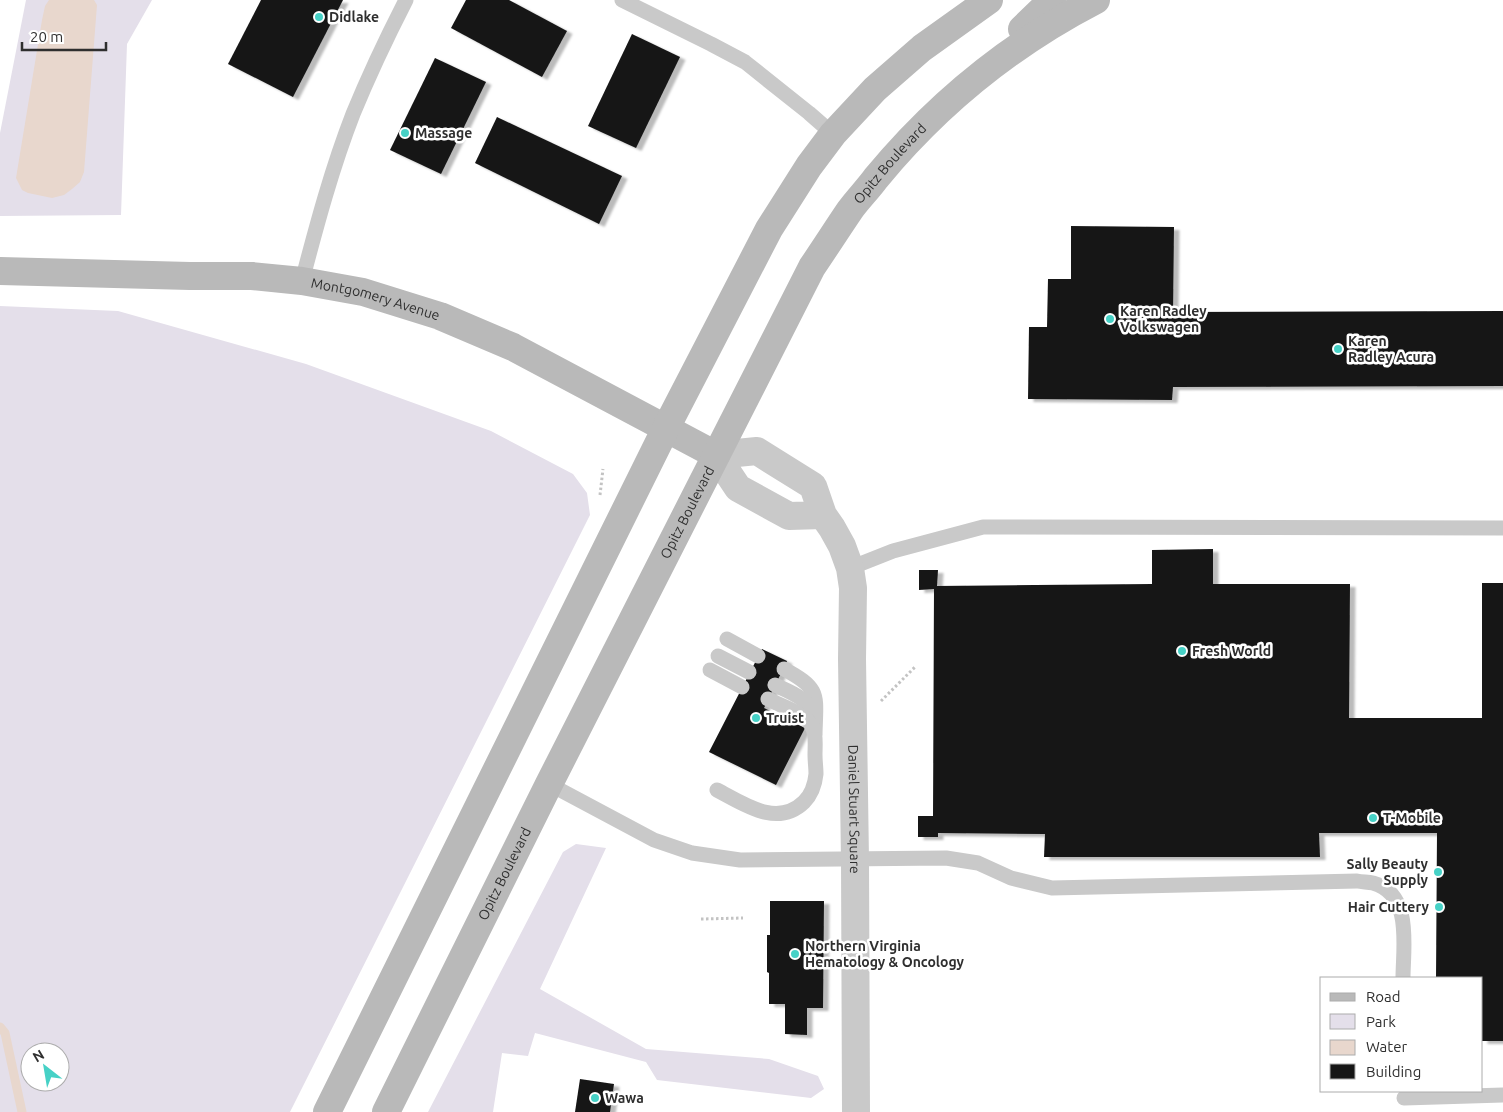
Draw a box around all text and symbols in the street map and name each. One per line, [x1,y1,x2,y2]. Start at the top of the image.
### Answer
place label: Didlake [329,9,379,25]
marker: Didlake [313,11,325,23]
scale bar [22,20,106,52]
text: 20 m [30,28,63,45]
street label: Opitz Boulevard [850,120,929,207]
place label: Massage [415,125,472,141]
marker: Massage [399,127,411,139]
street label: Montgomery Avenue [310,275,442,323]
place label: Karen Radley Volkswagen [1120,303,1207,335]
marker: Karen Radley Volkswagen [1104,313,1116,325]
place label: Karen Radley Acura [1348,333,1434,365]
marker: Karen Radley Acura [1332,343,1344,355]
street label: Opitz Boulevard [657,463,717,561]
place label: Fresh World [1192,643,1271,659]
marker: Fresh World [1176,645,1188,657]
place label: Truist [766,710,804,726]
marker: Truist [750,712,762,724]
street label: Daniel Stuart Square [845,745,863,874]
place label: T-Mobile [1383,810,1441,826]
marker: T-Mobile [1367,812,1379,824]
street label: Opitz Boulevard [475,825,534,923]
place label: Sally Beauty Supply [1346,856,1429,888]
marker: Sally Beauty Supply [1432,866,1444,878]
place label: Hair Cuttery [1348,899,1430,915]
marker: Hair Cuttery [1433,901,1445,913]
place label: Northern Virginia Hematology & Oncology [805,938,965,970]
marker: Northern Virginia Hematology & Oncology [789,948,801,960]
legend [1320,977,1483,1092]
text: Road [1366,988,1401,1005]
text: Park [1366,1013,1396,1030]
text: Water [1366,1038,1407,1055]
north arrow [20,1042,70,1092]
text: N [30,1046,47,1065]
text: Building [1366,1063,1421,1080]
place label: Wawa [605,1090,644,1106]
marker: Wawa [589,1092,601,1104]

